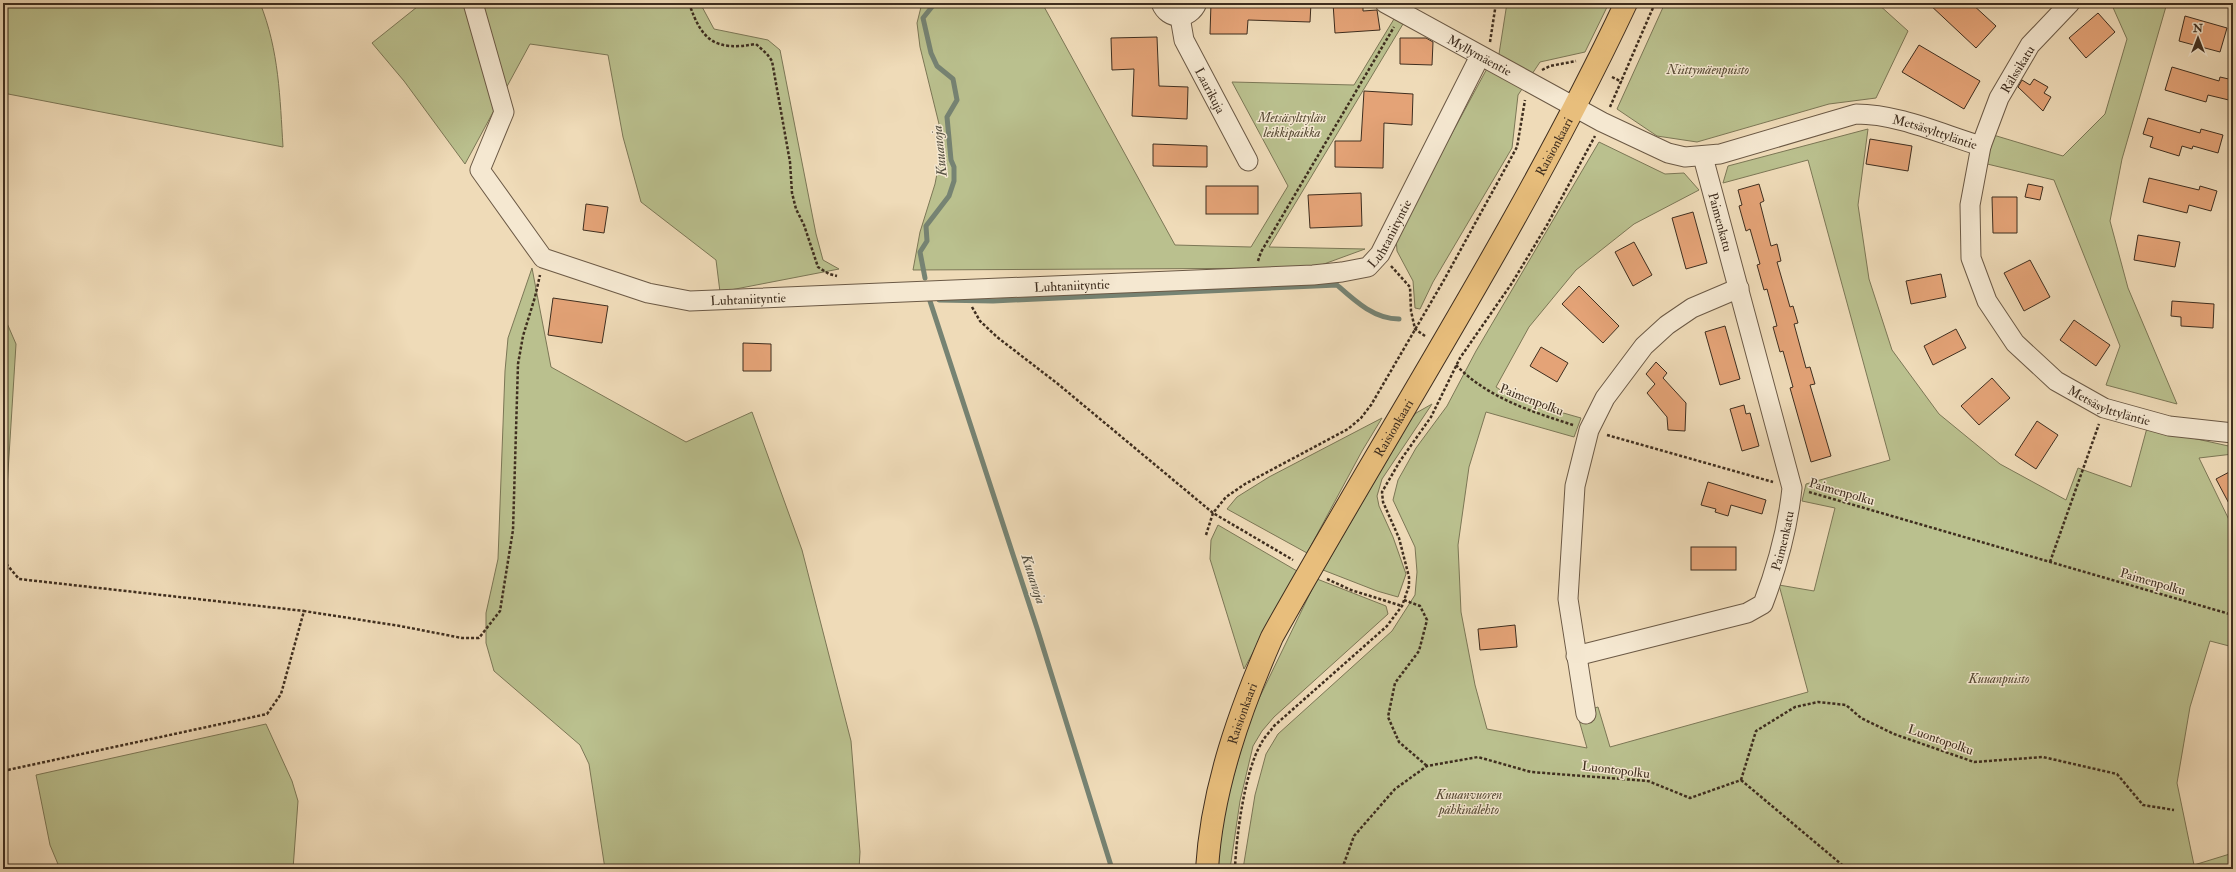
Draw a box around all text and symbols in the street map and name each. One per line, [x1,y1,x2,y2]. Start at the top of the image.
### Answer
north arrow [2178,18,2218,58]
text: N [2192,22,2204,35]
street label: Myllymäentie [1444,32,1515,80]
street label: Rälssikatu [1997,43,2038,96]
park label: Niittymäenpuisto [1666,62,1750,78]
street label: Laarikuja [1191,65,1229,117]
park label: Metsäsylttylän leikkipaikka [1257,110,1326,141]
street label: Metsäsylttyläntie [1891,112,1979,153]
street label: Raisionkaari [1532,114,1577,179]
water label: Kuuanoja [928,124,951,178]
street label: Paimenkatu [1704,191,1736,254]
street label: Luhtaniityntie [1364,197,1415,271]
street label: Luhtaniityntie [1034,276,1111,296]
street label: Luhtaniityntie [710,290,787,309]
street label: Paimenpolku [1497,380,1566,420]
street label: Metsäsylttyläntie [2065,382,2153,430]
street label: Raisionkaari [1371,396,1417,460]
street label: Paimenpolku [1807,475,1876,510]
street label: Paimenkatu [1768,509,1798,573]
water label: Kuuanoja [1017,551,1050,607]
street label: Paimenpolku [2118,565,2187,600]
park label: Kuuanpuisto [1967,671,2030,687]
street label: Raisionkaari [1225,680,1261,746]
street label: Luontopolku [1905,721,1976,760]
street label: Luontopolku [1581,758,1651,783]
park label: Kuuanvuoren pähkinälehto [1435,787,1502,818]

